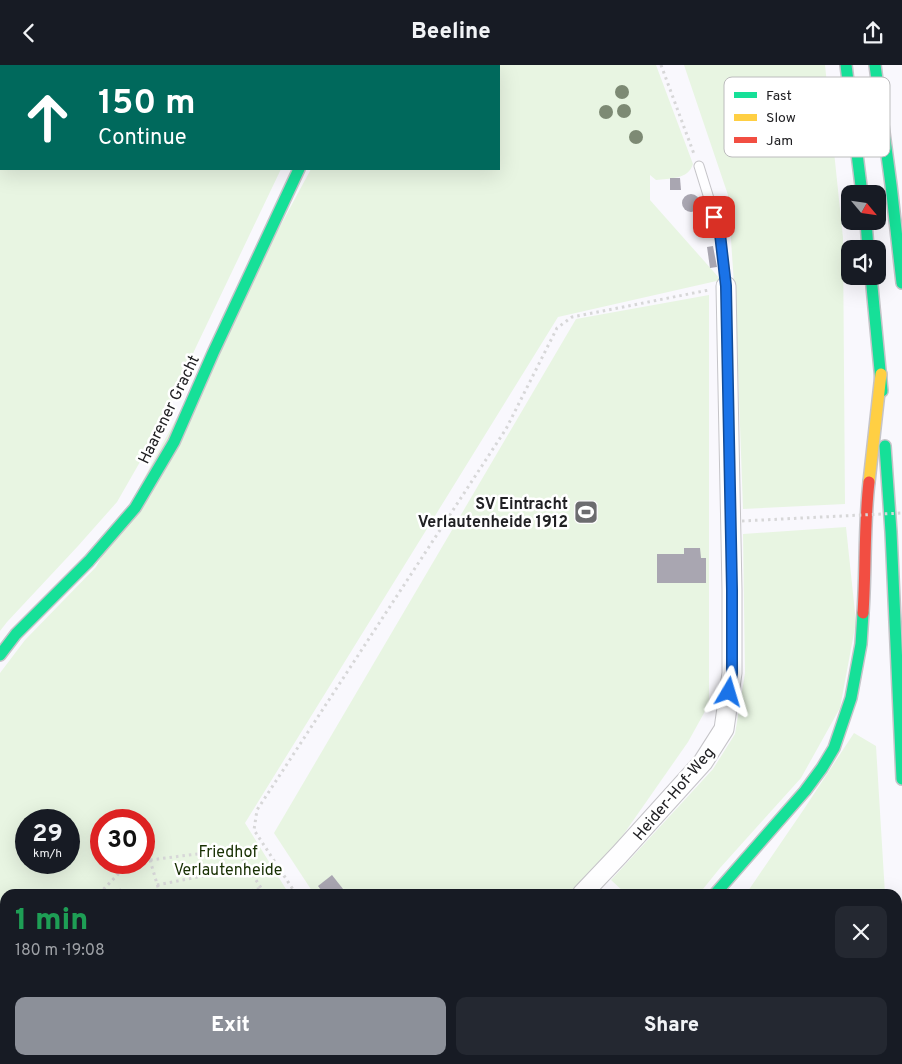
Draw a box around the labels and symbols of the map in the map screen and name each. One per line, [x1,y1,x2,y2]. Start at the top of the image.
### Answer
legend [724,77,890,157]
text: Fast [766,88,792,105]
text: Slow [766,110,796,127]
text: Jam [766,133,793,150]
north arrow [841,185,886,230]
pin [693,196,735,238]
street label: Haarener Gracht [135,352,205,468]
place label: SV Eintracht Verlautenheide 1912 [418,495,568,533]
sports icon: SV Eintracht Verlautenheide 1912 [573,499,599,525]
position arrow [702,665,754,717]
street label: Heider-Hof-Weg [629,743,720,845]
speed limit sign: 30 [90,809,155,874]
park label: Friedhof Verlautenheide [174,843,282,881]

